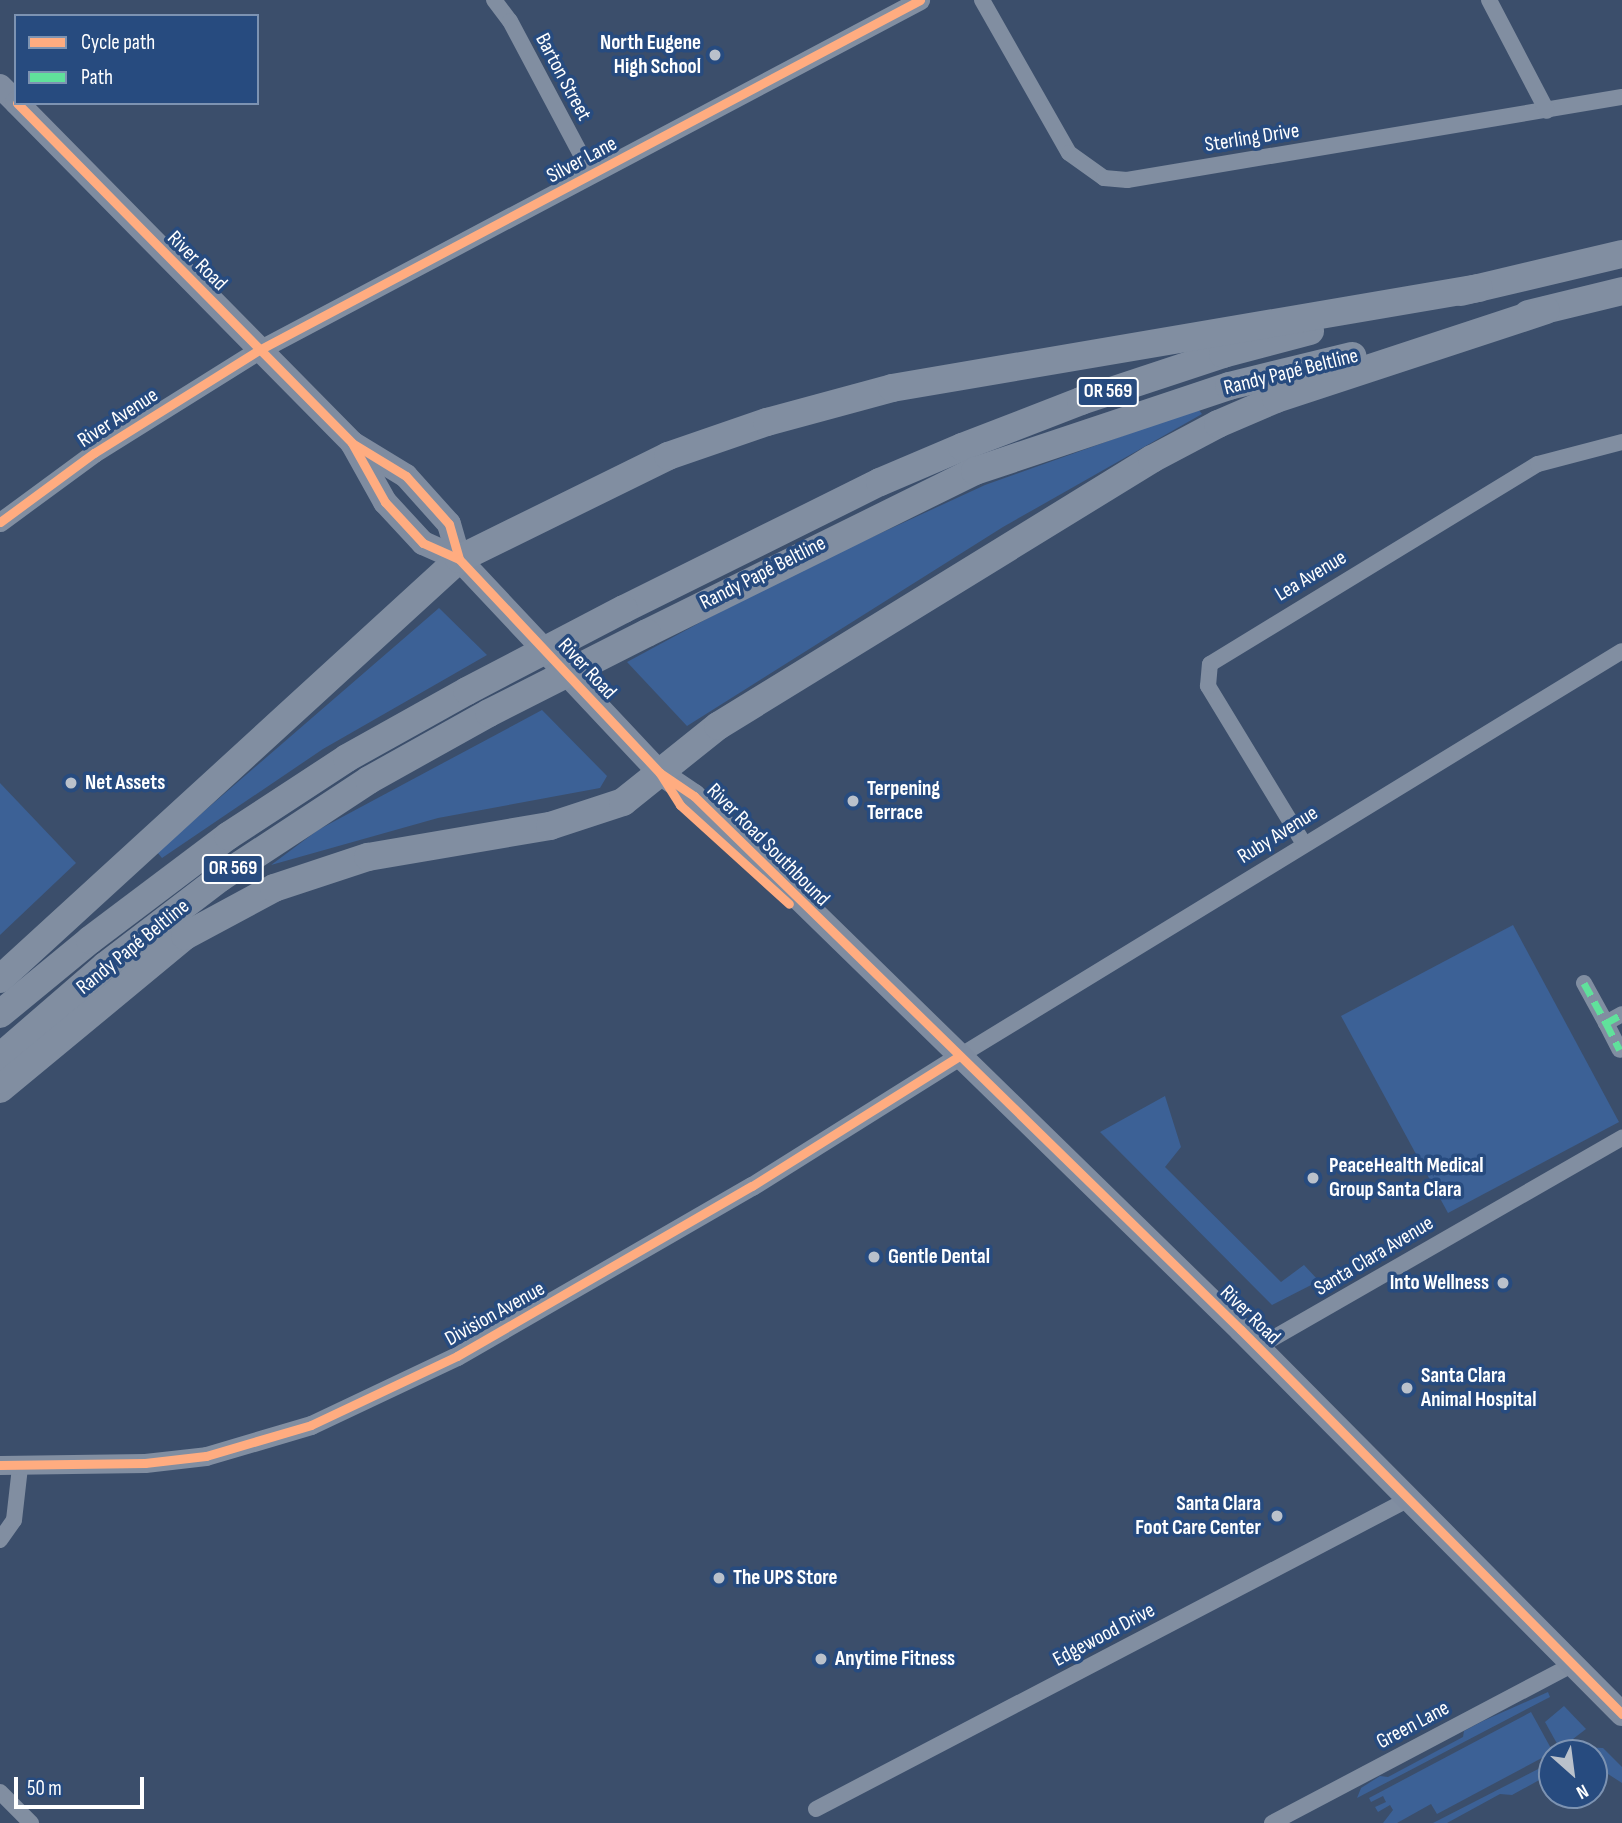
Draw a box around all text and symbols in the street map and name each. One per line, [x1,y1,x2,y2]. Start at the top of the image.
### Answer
legend [14,14,259,105]
street label: Barton Street [529,29,597,125]
text: Cycle path [81,30,155,55]
place label: North Eugene High School [600,30,701,80]
marker: North Eugene High School [707,47,723,63]
text: Path [81,65,113,90]
street label: Sterling Drive [1203,118,1301,158]
street label: Silver Lane [543,131,621,189]
street label: River Road [162,226,232,296]
street label: Randy Papé Beltline [1221,343,1361,401]
road number: OR 569 [1076,376,1140,408]
street label: River Avenue [73,383,163,453]
street label: Randy Papé Beltline [696,531,830,615]
street label: Lea Avenue [1271,545,1351,607]
street label: River Road [552,633,622,705]
place label: Net Assets [85,770,165,796]
marker: Net Assets [63,775,79,791]
place label: Terpening Terrace [867,776,940,826]
street label: River Road Southbound [701,778,835,912]
marker: Terpening Terrace [845,793,861,809]
street label: Ruby Avenue [1233,801,1323,869]
road number: OR 569 [202,854,264,884]
street label: Randy Papé Beltline [72,894,194,1000]
place label: PeaceHealth Medical Group Santa Clara [1329,1153,1484,1203]
marker: PeaceHealth Medical Group Santa Clara [1303,1168,1323,1188]
street label: Santa Clara Avenue [1310,1211,1438,1301]
place label: Gentle Dental [888,1244,990,1270]
marker: Gentle Dental [866,1249,882,1265]
place label: Into Wellness [1390,1270,1489,1296]
marker: Into Wellness [1495,1275,1511,1291]
street label: Division Avenue [441,1276,549,1352]
street label: River Road [1215,1280,1285,1350]
place label: Santa Clara Animal Hospital [1421,1363,1536,1413]
marker: Santa Clara Animal Hospital [1399,1380,1415,1396]
place label: Santa Clara Foot Care Center [1135,1491,1261,1541]
marker: Santa Clara Foot Care Center [1267,1506,1287,1526]
place label: The UPS Store [733,1565,838,1591]
marker: The UPS Store [711,1570,727,1586]
street label: Edgewood Drive [1049,1598,1159,1672]
place label: Anytime Fitness [835,1646,955,1672]
marker: Anytime Fitness [813,1651,829,1667]
street label: Green Lane [1372,1695,1454,1755]
north arrow [1538,1739,1608,1809]
scale bar [18,1764,147,1808]
text: 50 m [27,1776,62,1801]
text: N [1572,1779,1592,1804]

